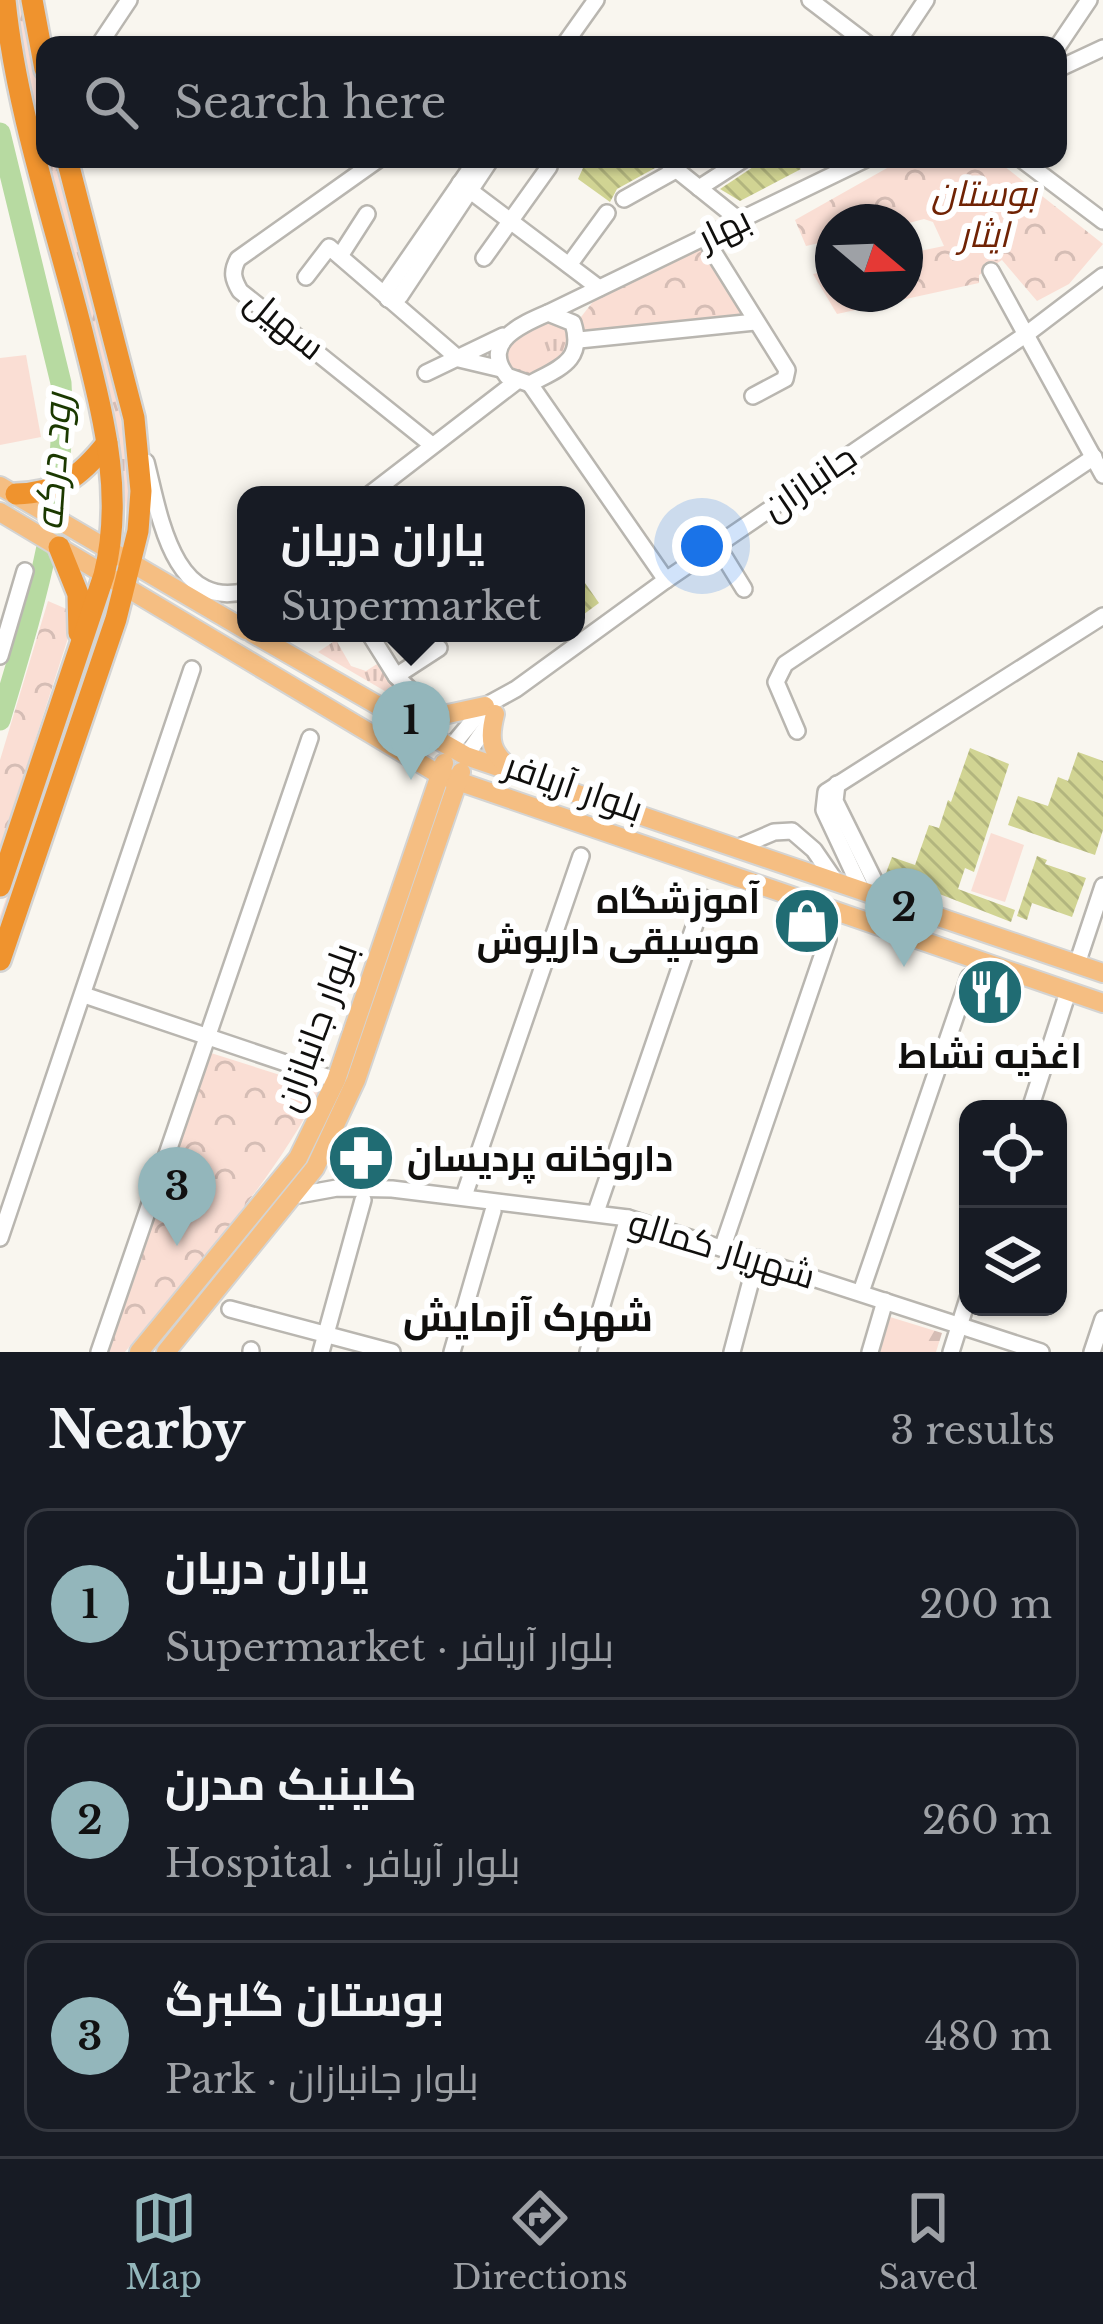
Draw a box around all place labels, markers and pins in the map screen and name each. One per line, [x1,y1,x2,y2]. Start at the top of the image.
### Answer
pin: 1 [372,681,450,780]
pin: 2 [865,868,943,967]
place label: آموزشگاه موسیقی داریوش [477,878,761,964]
shop icon: آموزشگاه موسیقی داریوش [772,886,842,956]
restaurant icon: اغذیه نشاط [955,957,1025,1027]
place label: اغذیه نشاط [898,1033,1082,1078]
pharmacy icon: داروخانه پردیسان [326,1123,396,1193]
place label: داروخانه پردیسان [407,1136,673,1184]
pin: 3 [138,1147,216,1246]

